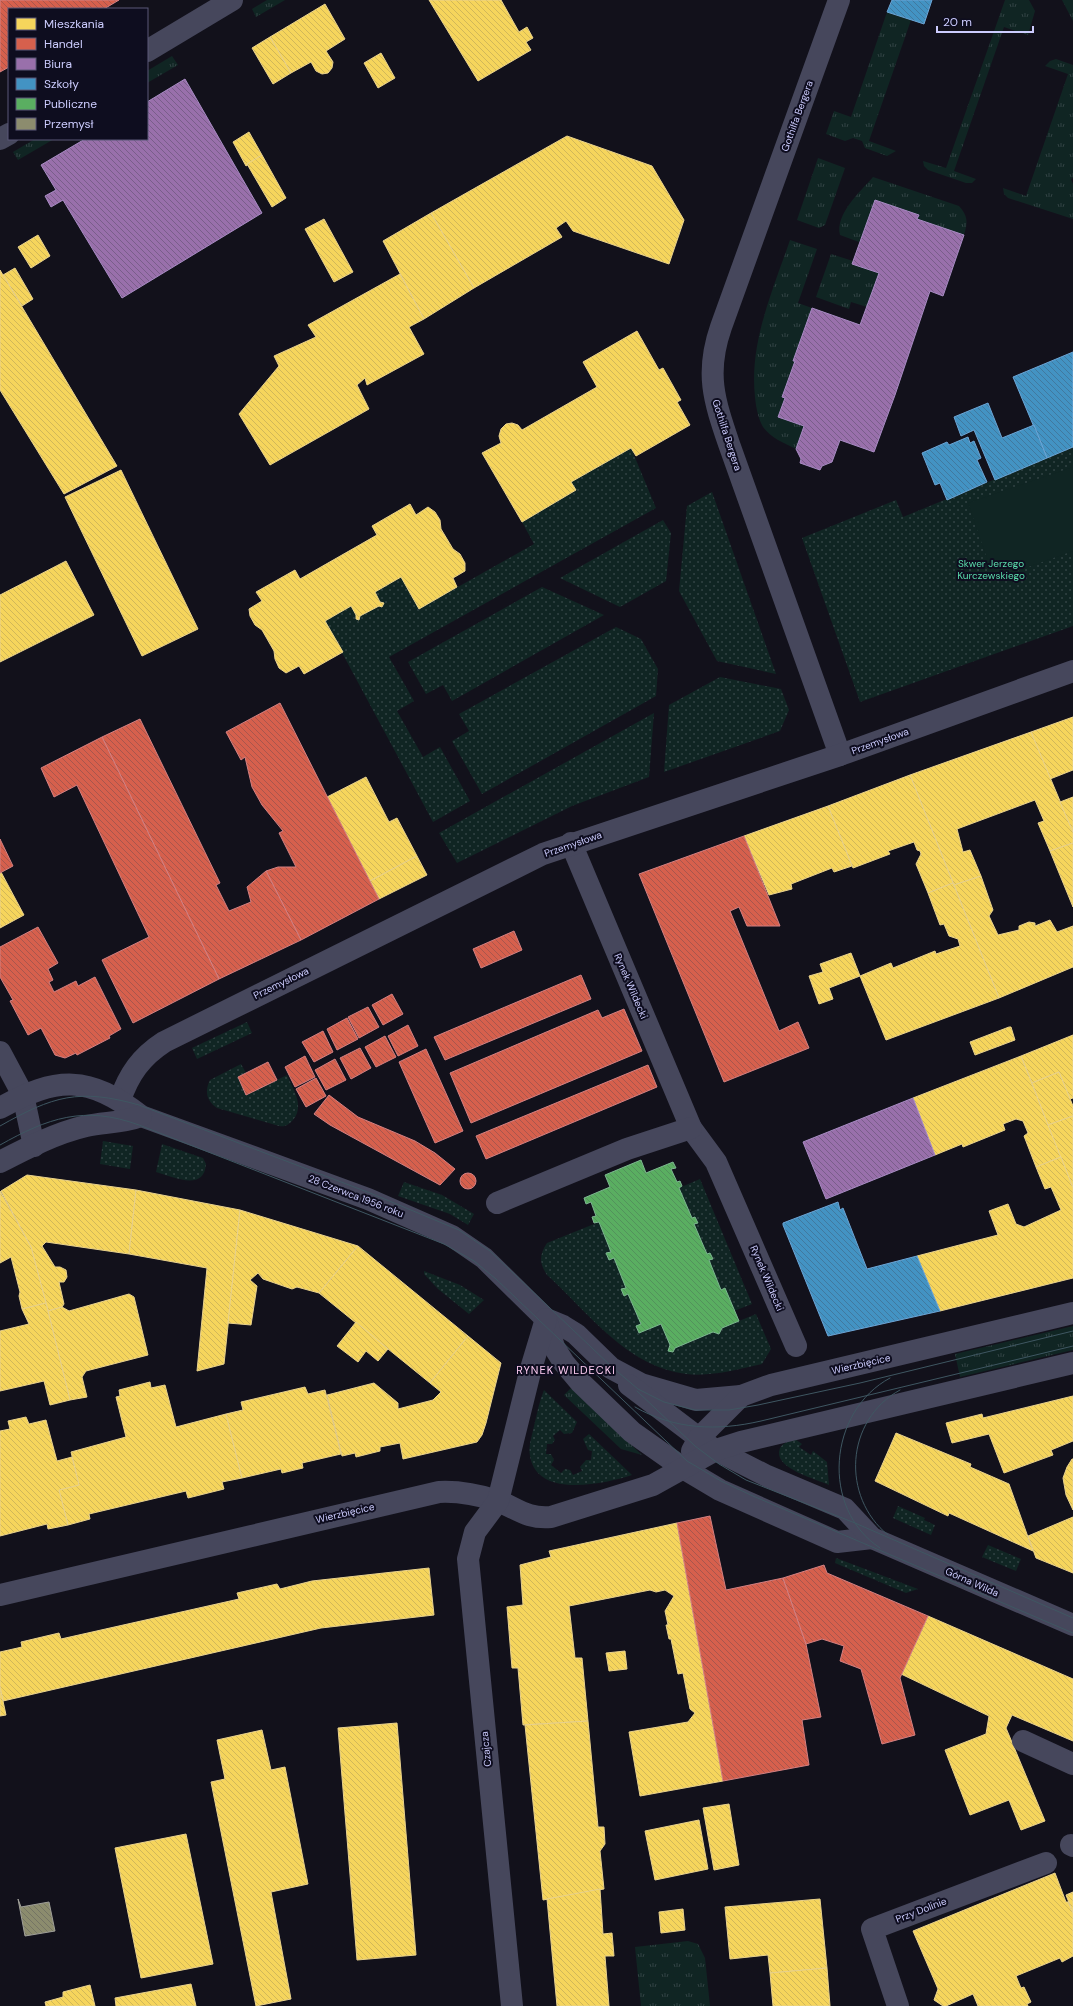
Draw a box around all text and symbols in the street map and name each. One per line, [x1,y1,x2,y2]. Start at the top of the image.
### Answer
legend [8,8,148,140]
scale bar [937,8,1033,34]
text: 20 m [943,14,972,30]
text: Mieszkania [44,16,104,32]
text: Handel [44,36,83,52]
text: Biura [44,56,72,72]
text: Szkoły [44,76,79,92]
street label: Gothilfa Bergera [778,79,816,153]
text: Publiczne [44,96,97,112]
text: Przemysł [44,116,94,132]
street label: Gothilfa Bergera [709,398,745,472]
park label: Skwer Jerzego Kurczewskiego [957,557,1025,582]
street label: Przemysłowa [850,725,910,757]
street label: Przemysłowa [543,828,603,860]
street label: Rynek Wildecki [611,951,651,1021]
street label: Przemysłowa [251,964,311,1002]
street label: 28 Czerwca 1956 roku [306,1172,406,1220]
street label: Rynek Wildecki [747,1243,787,1313]
street label: Wierzbięcice [830,1351,892,1377]
district label: RYNEK WILDECKI [516,1363,616,1377]
street label: Wierzbięcice [314,1500,376,1526]
street label: Górna Wilda [943,1564,1001,1600]
street label: Czajcza [478,1731,494,1767]
street label: Przy Dolinie [894,1894,949,1926]

